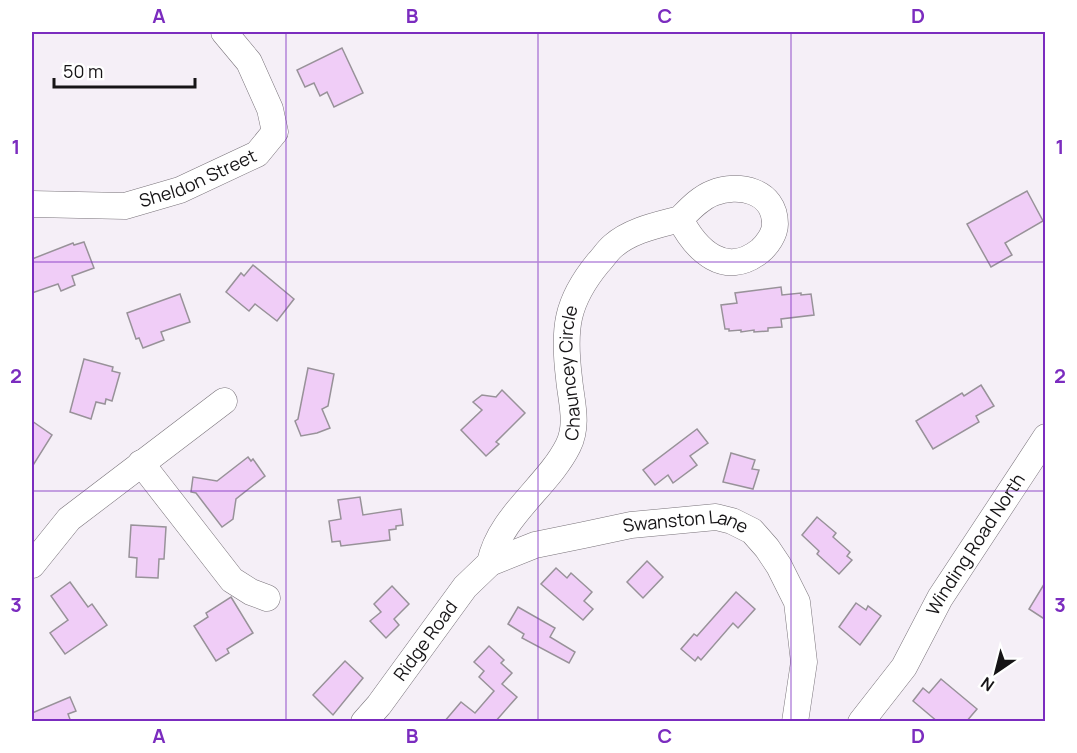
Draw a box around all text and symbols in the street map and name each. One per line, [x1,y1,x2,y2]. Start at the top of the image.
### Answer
text: A [152,2,166,29]
text: B [406,2,419,29]
text: C [658,2,672,29]
text: D [911,2,925,29]
scale bar [54,51,195,89]
text: 50 m [63,59,103,83]
text: 1 [12,133,20,160]
text: 1 [1056,133,1064,160]
street label: Sheldon Street [136,143,260,212]
street label: Chauncey Circle [553,302,585,443]
text: 2 [10,362,22,389]
text: 2 [1054,362,1066,389]
street label: Winding Road North [920,468,1030,619]
street label: Swanston Lane [620,504,753,538]
text: 3 [10,591,22,618]
text: 3 [1054,591,1066,618]
street label: Ridge Road [388,595,462,685]
north arrow [966,642,1026,702]
text: N [976,672,998,697]
text: A [152,722,166,749]
text: B [406,722,419,749]
text: C [658,722,672,749]
text: D [911,722,925,749]

